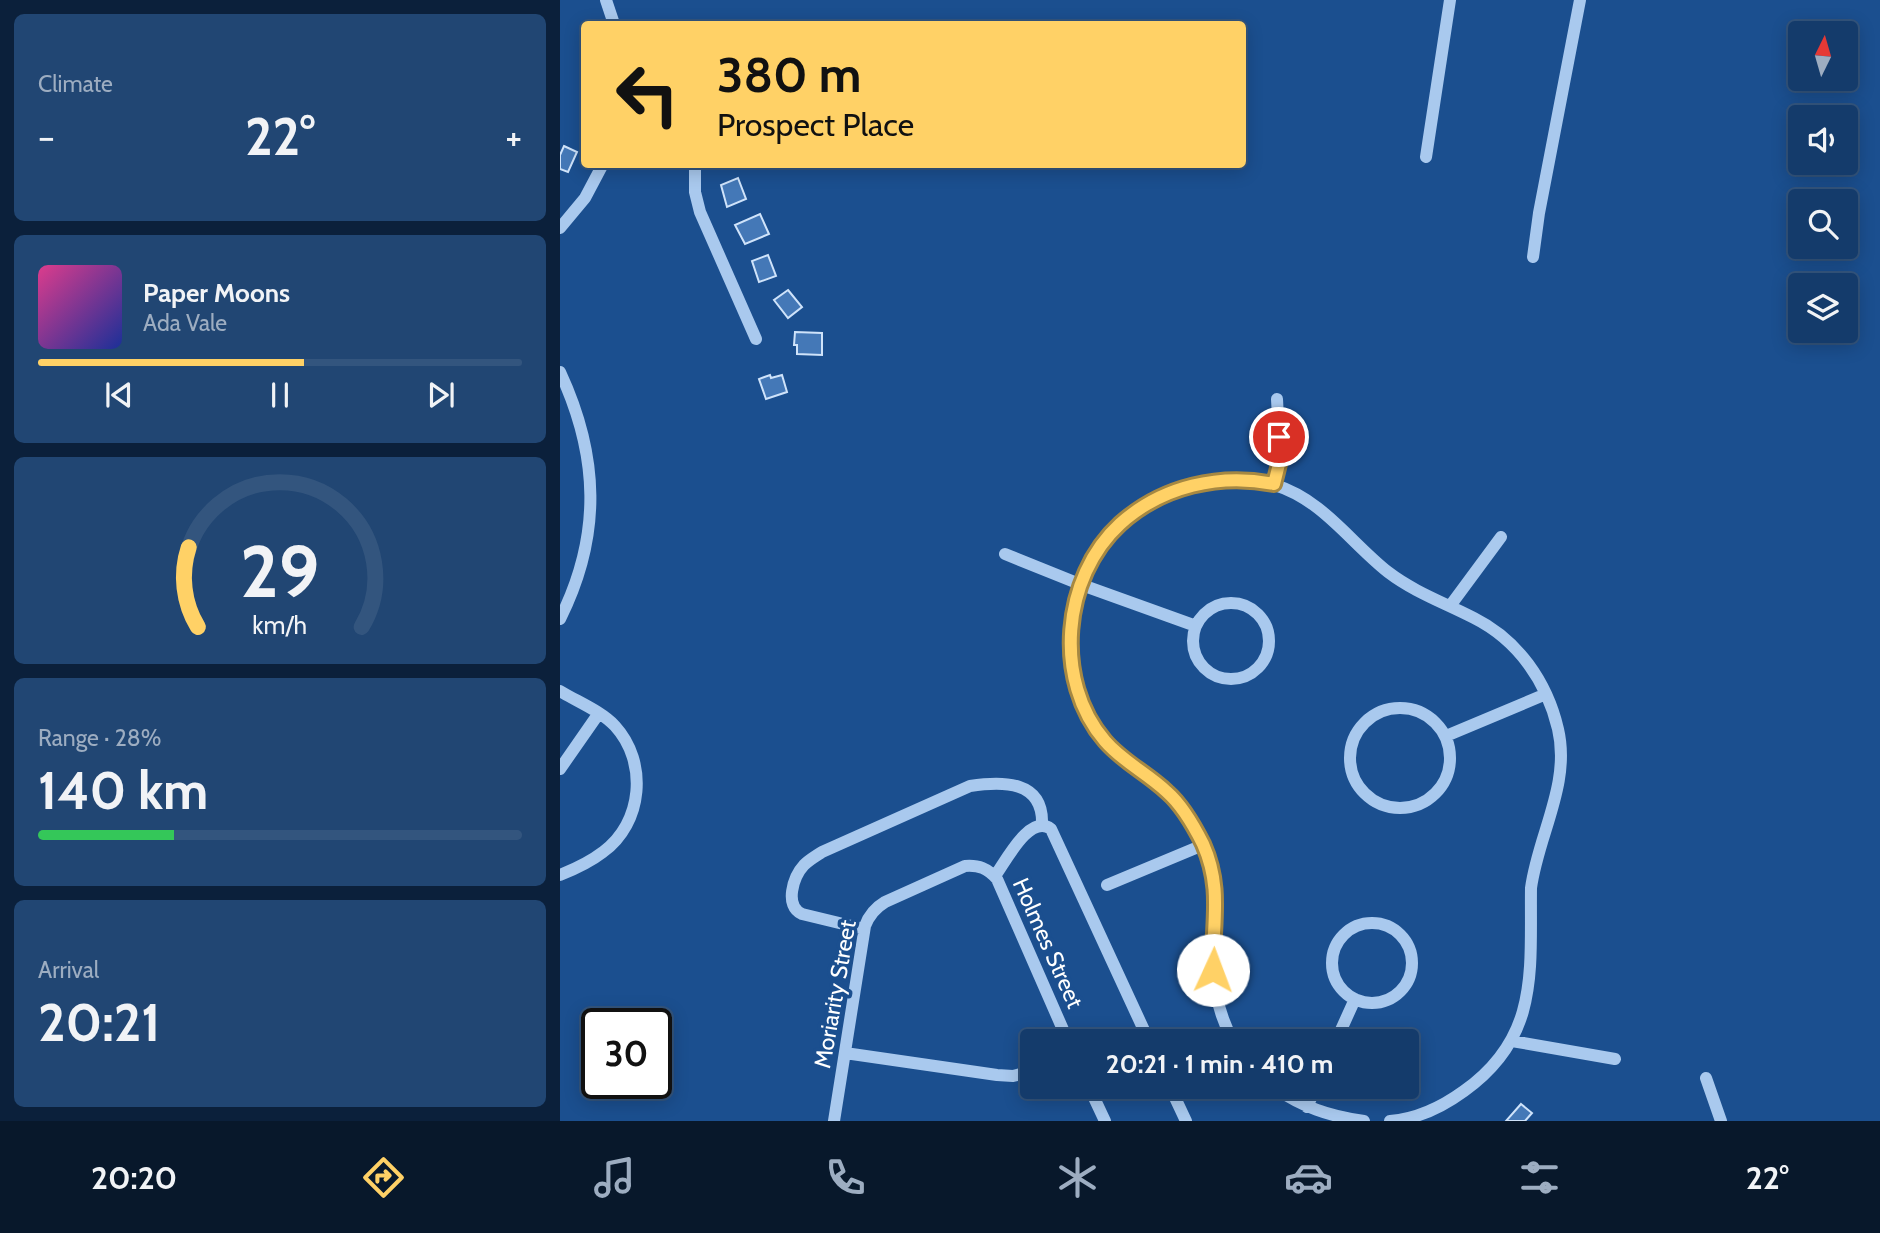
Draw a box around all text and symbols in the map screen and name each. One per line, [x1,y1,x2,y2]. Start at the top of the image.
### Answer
north arrow [1788,21,1858,91]
map controls [1788,21,1858,343]
text: 380 m [717,45,861,104]
icon: left [602,49,693,140]
text: Climate [38,70,113,98]
text: 22° [245,105,315,168]
text: Prospect Place [717,105,914,144]
button: sound [1788,105,1858,175]
text: − [38,113,55,160]
text: + [505,113,522,160]
button: search [1788,189,1858,259]
button: layers [1788,273,1858,343]
text: Paper Moons [143,277,290,309]
text: Ada Vale [143,309,227,337]
icon: previous [100,376,138,414]
icon: pause [261,376,299,414]
icon: next [422,376,460,414]
pin [1249,407,1309,467]
icon: arrive [1260,418,1298,456]
text: 29 [240,527,320,615]
text: km/h [253,609,307,639]
text: Range · 28% [38,724,161,752]
text: 140 km [38,759,208,822]
street label: Holmes Street [1007,873,1089,1013]
street label: Moriarity Street [808,917,862,1070]
position arrow [1176,933,1250,1007]
text: Arrival [38,956,99,984]
text: 20:21 [38,991,160,1054]
speed limit sign: 30 [581,1008,672,1099]
text: 20:21 · 1 min · 410 m [1106,1048,1333,1080]
icon: directions [359,1153,408,1202]
icon: music [590,1153,639,1202]
icon: phone [821,1153,870,1202]
icon: climate [1053,1153,1102,1202]
icon: car [1284,1153,1333,1202]
icon: filters [1515,1153,1564,1202]
text: 20:20 [91,1158,177,1197]
text: 22° [1746,1158,1789,1197]

